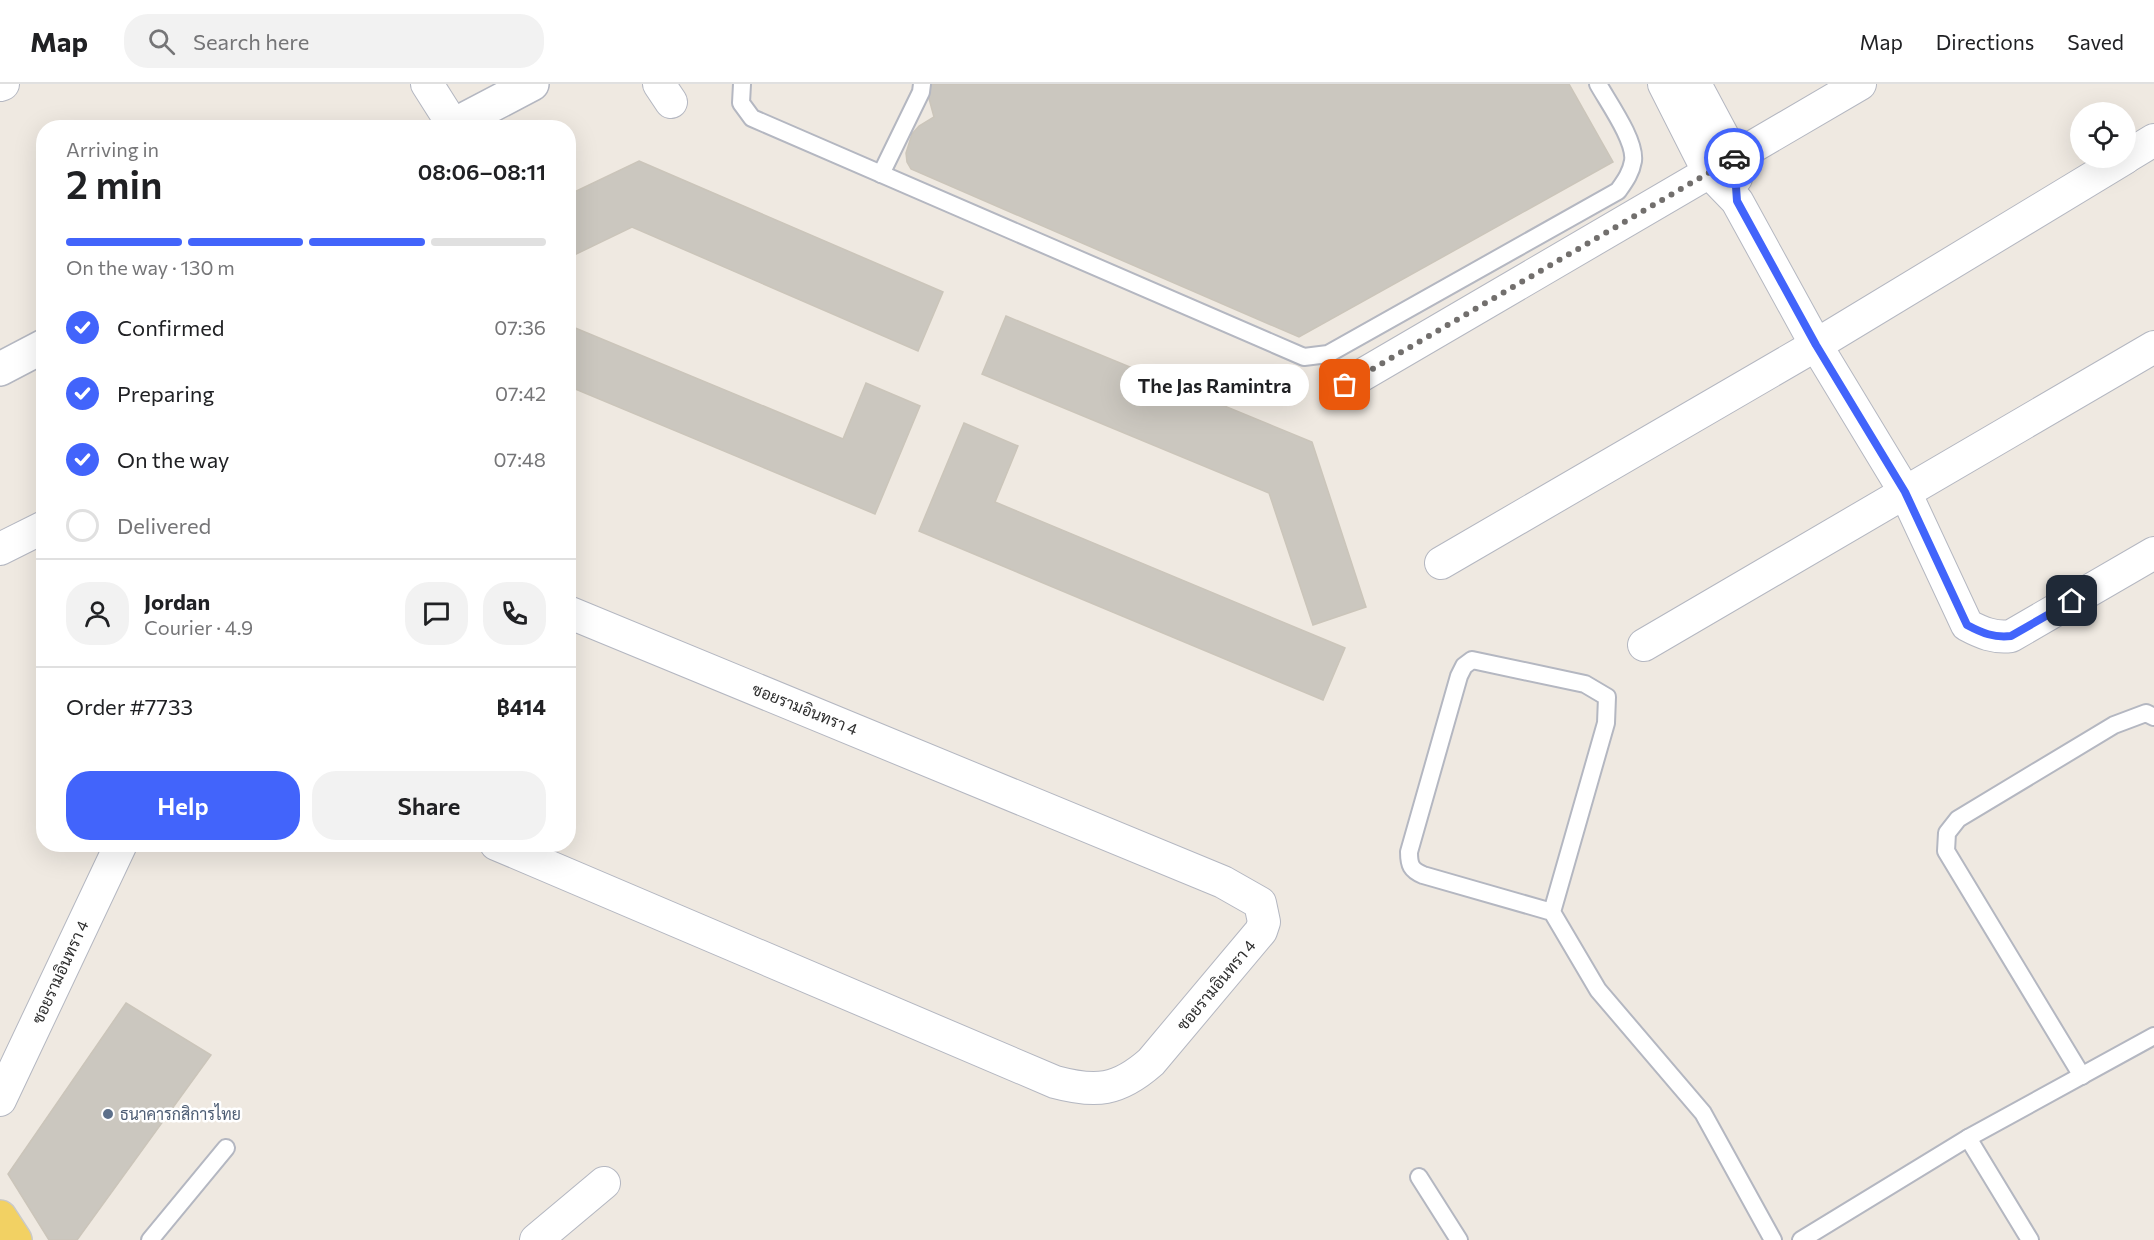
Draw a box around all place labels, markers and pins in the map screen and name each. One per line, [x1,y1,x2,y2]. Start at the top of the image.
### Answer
pin [1319,359,1370,410]
callout: The Jas Ramintra [1120,364,1309,406]
pin [2046,575,2097,626]
place label: ธนาคารกสิการไทย [120,1103,241,1123]
marker: ธนาคารกสิการไทย [101,1107,115,1121]

